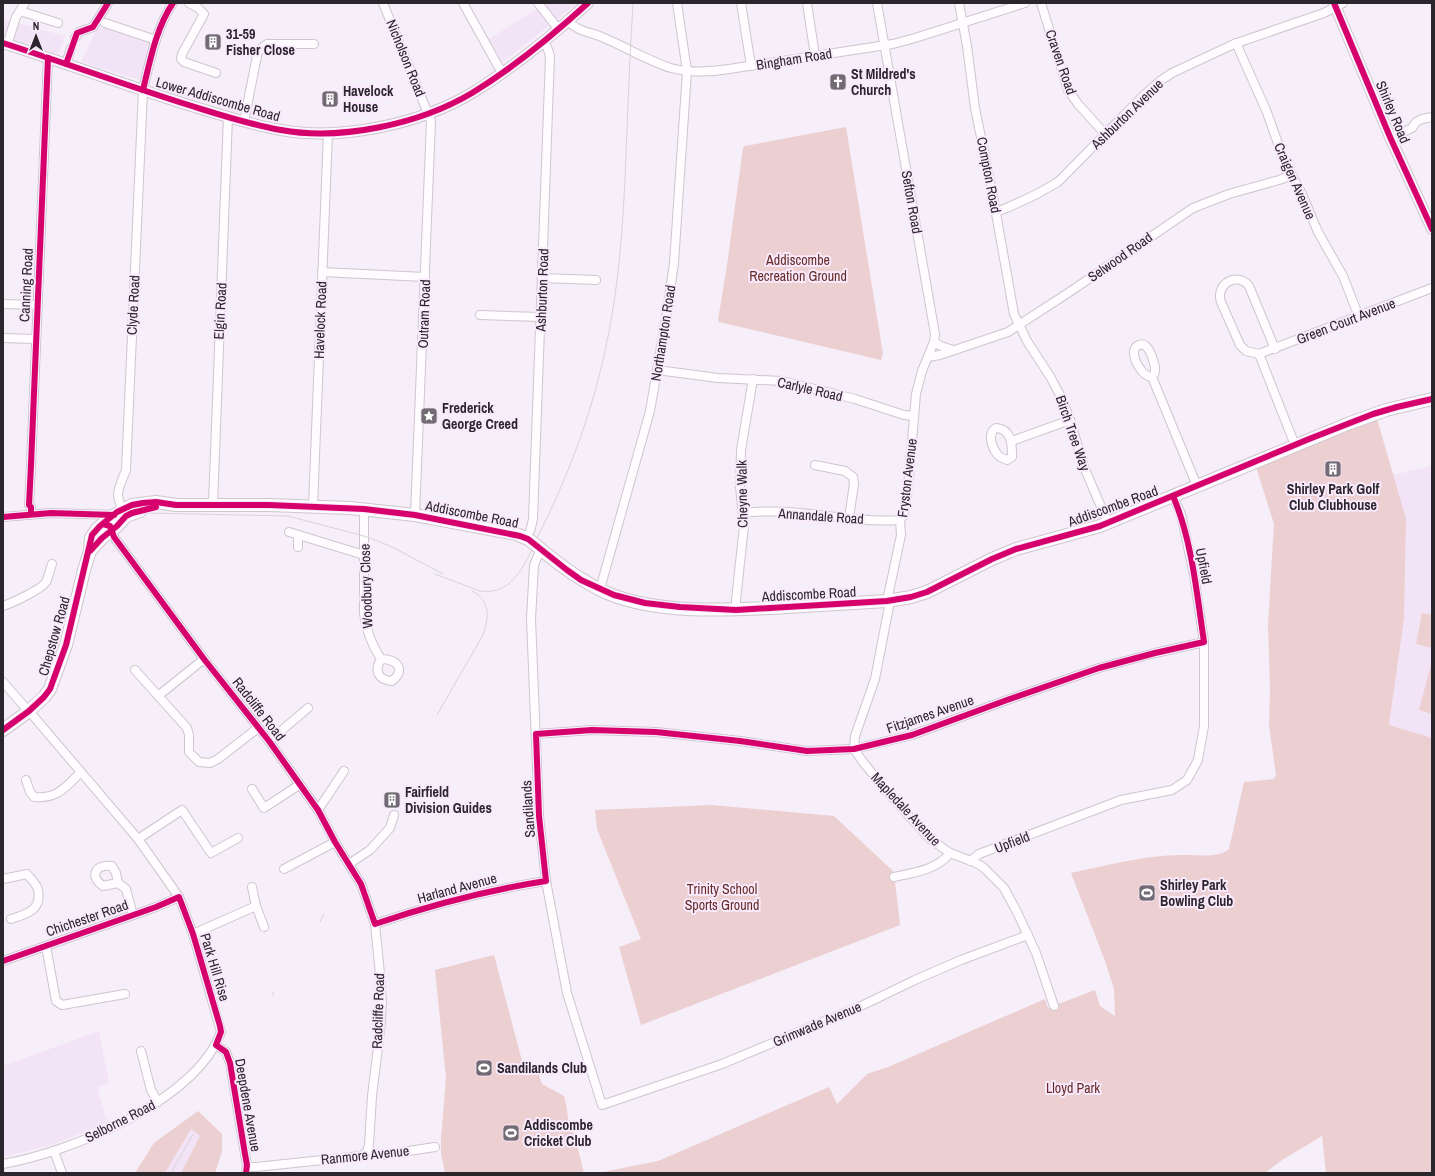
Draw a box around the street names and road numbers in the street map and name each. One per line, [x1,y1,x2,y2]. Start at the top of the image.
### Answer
street label: Nicholson Road [382,17,430,99]
street label: Craven Road [1041,27,1081,97]
street label: Bingham Road [755,44,833,74]
street label: Lower Addiscombe Road [154,73,282,125]
street label: Ashburton Avenue [1086,75,1167,154]
street label: Shirley Road [1372,78,1414,146]
street label: Compton Road [973,135,1005,215]
street label: Craigen Avenue [1270,140,1320,222]
street label: Sefton Road [898,169,926,235]
street label: Selwood Road [1084,228,1156,286]
street label: Canning Road [15,248,37,322]
street label: Ashburton Road [532,248,552,333]
street label: Clyde Road [122,275,144,335]
street label: Outram Road [414,279,434,349]
street label: Havelock Road [310,281,330,359]
street label: Elgin Road [210,282,230,340]
street label: Northampton Road [647,284,679,382]
street label: Green Court Avenue [1294,294,1398,348]
street label: Carlyle Road [776,373,844,405]
street label: Birch Tree Way [1052,393,1094,473]
street label: Fryston Avenue [893,437,921,519]
street label: Cheyne Walk [732,460,752,528]
street label: Addiscombe Road [1065,481,1160,531]
street label: Addiscombe Road [423,496,520,532]
street label: Annandale Road [777,504,864,528]
street label: Woodbury Close [356,543,376,629]
street label: Upfield [1192,546,1216,586]
street label: Addiscombe Road [760,583,857,606]
street label: Chepstow Road [34,594,74,678]
street label: Radcliffe Road [229,674,289,744]
street label: Fitzjames Avenue [884,691,976,737]
street label: Mapledale Avenue [867,768,945,850]
street label: Sandilands [517,779,539,838]
street label: Upfield [992,827,1032,857]
street label: Harland Avenue [415,869,499,907]
street label: Chichester Road [43,895,131,941]
street label: Park Hill Rise [196,931,234,1003]
street label: Radcliffe Road [368,973,388,1049]
street label: Grimwade Avenue [770,997,864,1051]
street label: Deepdene Avenue [231,1057,265,1153]
street label: Selborne Road [82,1096,158,1146]
street label: Ranmore Avenue [320,1141,410,1169]

